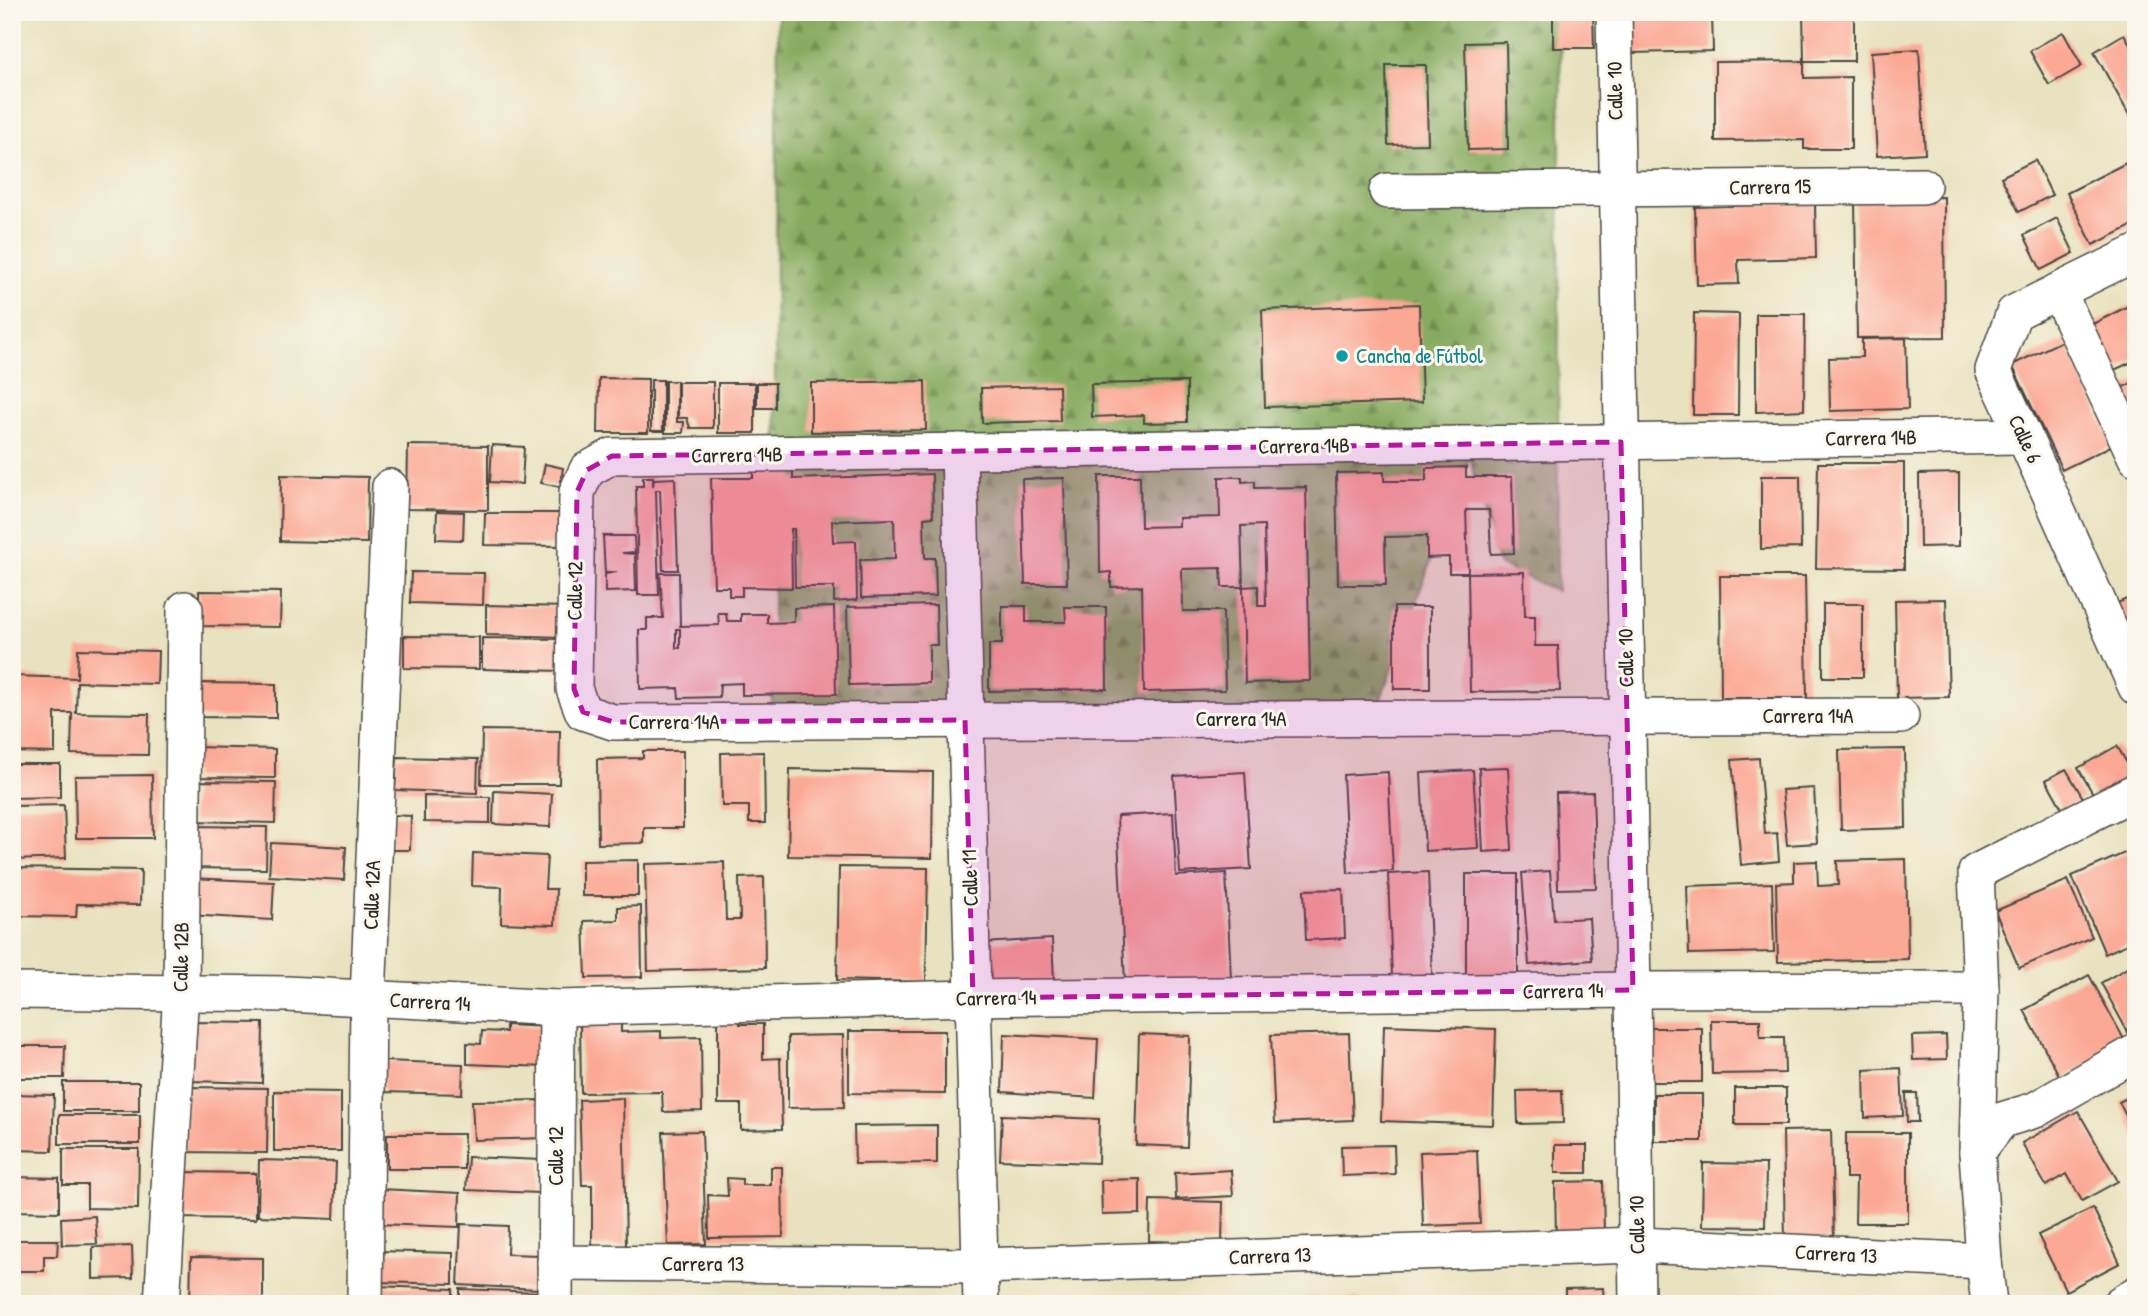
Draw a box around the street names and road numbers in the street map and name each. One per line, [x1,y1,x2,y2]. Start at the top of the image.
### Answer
street label: Calle 10 [1599,61,1630,121]
street label: Carrera 15 [1729,171,1811,202]
street label: Calle 6 [2002,410,2049,468]
street label: Carrera 14B [1825,422,1917,453]
street label: Carrera 14B [1258,430,1350,461]
street label: Carrera 14B [691,439,783,470]
street label: Calle 12 [559,561,590,621]
street label: Calle 10 [1610,628,1641,688]
street label: Carrera 14A [1762,701,1854,730]
street label: Carrera 14A [1195,704,1287,733]
street label: Carrera 14A [628,707,720,736]
street label: Calle 11 [954,849,985,907]
street label: Calle 12A [356,860,387,930]
street label: Calle 12B [165,922,196,992]
street label: Carrera 14 [1522,975,1604,1006]
street label: Carrera 14 [955,982,1037,1013]
street label: Carrera 14 [389,985,471,1018]
street label: Calle 12 [541,1126,570,1186]
street label: Calle 10 [1621,1195,1652,1255]
street label: Carrera 13 [1794,1237,1878,1270]
street label: Carrera 13 [1228,1240,1312,1271]
street label: Carrera 13 [662,1249,744,1278]

